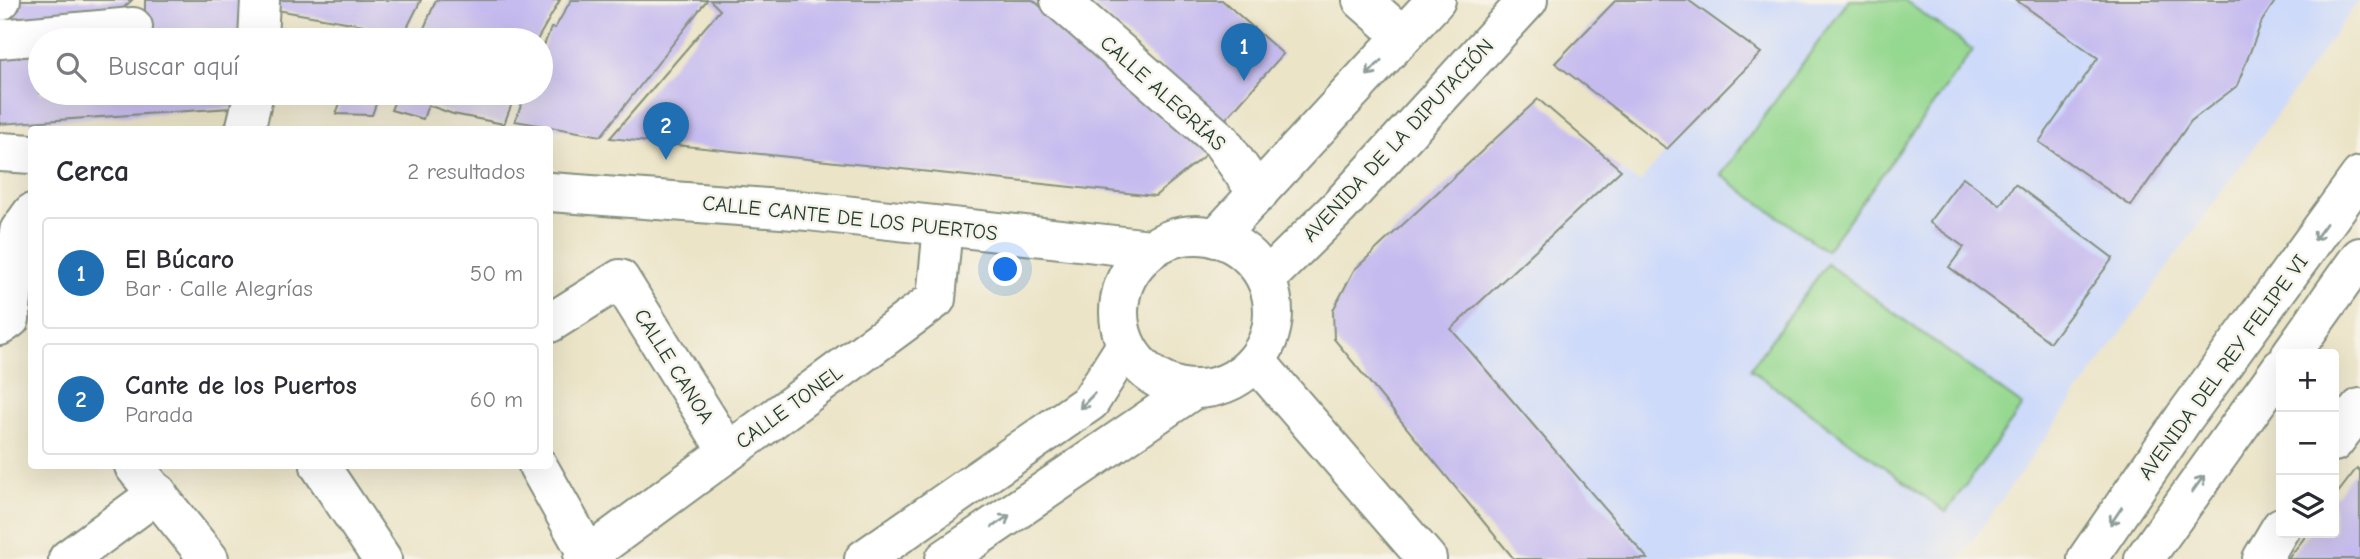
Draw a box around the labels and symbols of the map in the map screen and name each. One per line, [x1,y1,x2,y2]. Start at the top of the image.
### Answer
pin: 1 [1221,23,1267,81]
street label: CALLE ALEGRÍAS [1095,30,1231,156]
street label: AVENIDA DE LA DIPUTACIÓN [1298,34,1498,246]
one-way arrow [1365,59,1382,76]
pin: 2 [643,102,689,160]
street label: CALLE CANTE DE LOS PUERTOS [701,191,999,245]
one-way arrow [2313,222,2328,241]
street label: AVENIDA DEL REY FELIPE VI [2133,250,2313,484]
your location [988,252,1022,286]
street label: CALLE CANOA [629,304,719,428]
street label: CALLE TONEL [731,360,847,454]
one-way arrow [1079,392,1096,409]
one-way arrow [2191,475,2205,494]
one-way arrow [2109,506,2124,525]
one-way arrow [991,513,1010,528]

